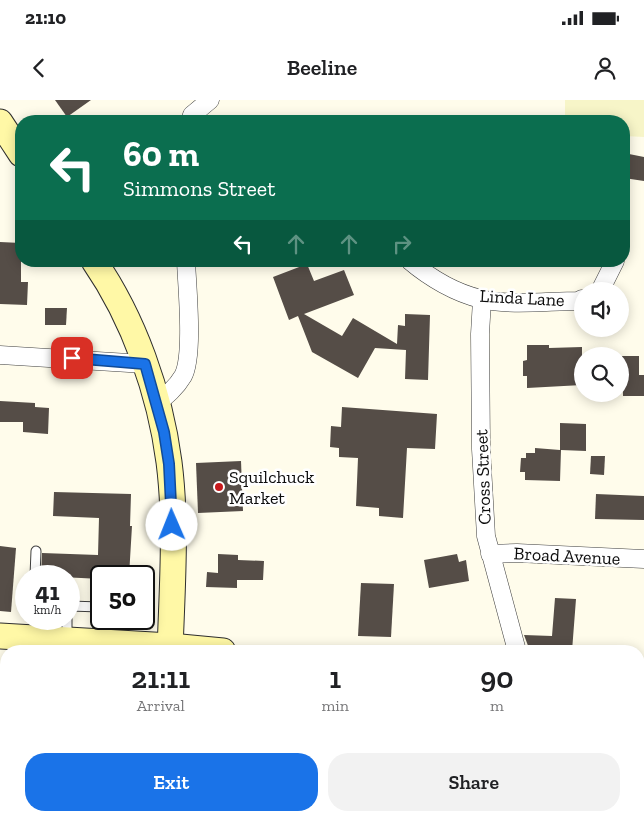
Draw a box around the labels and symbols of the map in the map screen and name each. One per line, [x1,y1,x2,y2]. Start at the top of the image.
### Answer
street label: Linda Lane [479,285,565,311]
pin [51,337,93,379]
street label: Cross Street [470,428,496,525]
place label: Squilchuck Market [229,466,315,509]
marker: Squilchuck Market [213,481,225,493]
position arrow [145,498,197,550]
street label: Broad Avenue [513,542,621,570]
speed limit sign: 50 [90,565,155,630]

